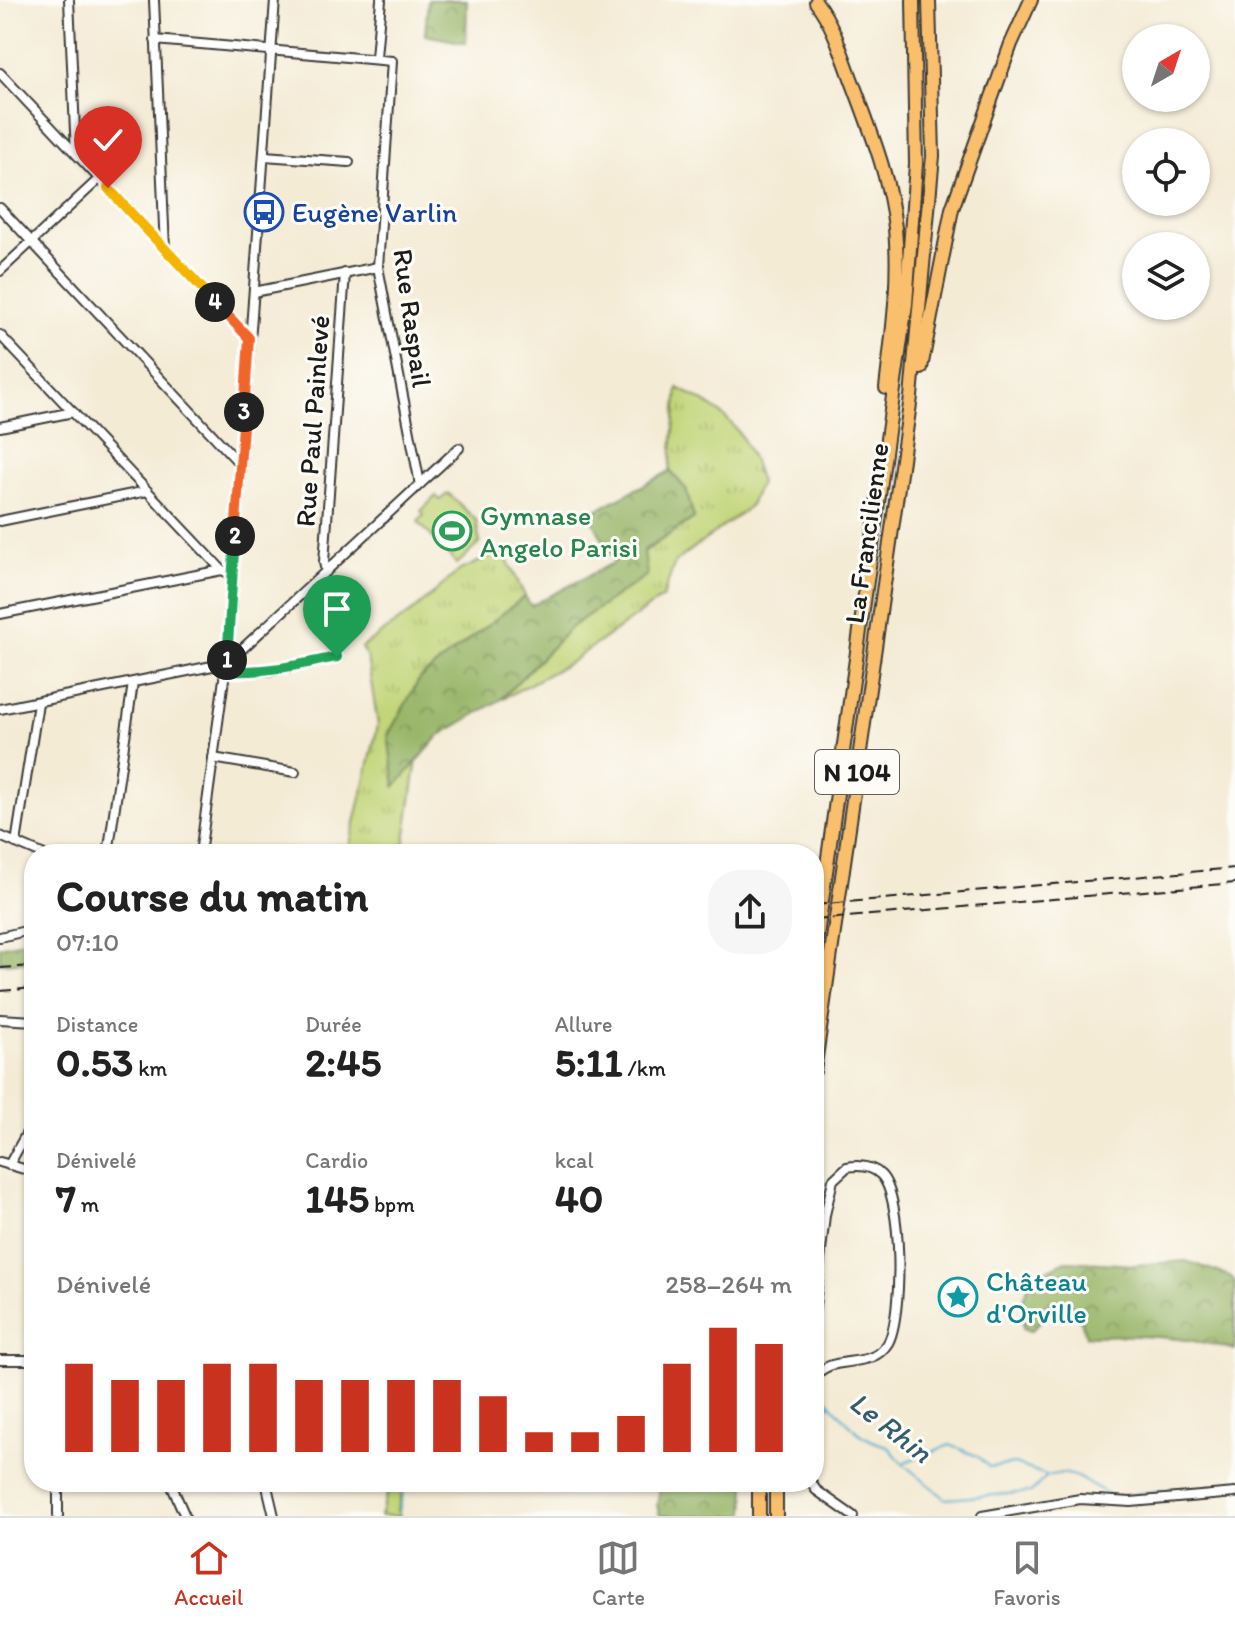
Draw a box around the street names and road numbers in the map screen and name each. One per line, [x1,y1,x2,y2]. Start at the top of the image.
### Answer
street label: Rue Raspail [386,246,440,390]
street label: Rue Paul Painlevé [288,314,336,528]
street label: La Francilienne [836,440,896,626]
road number: N 104 [815,750,899,794]

